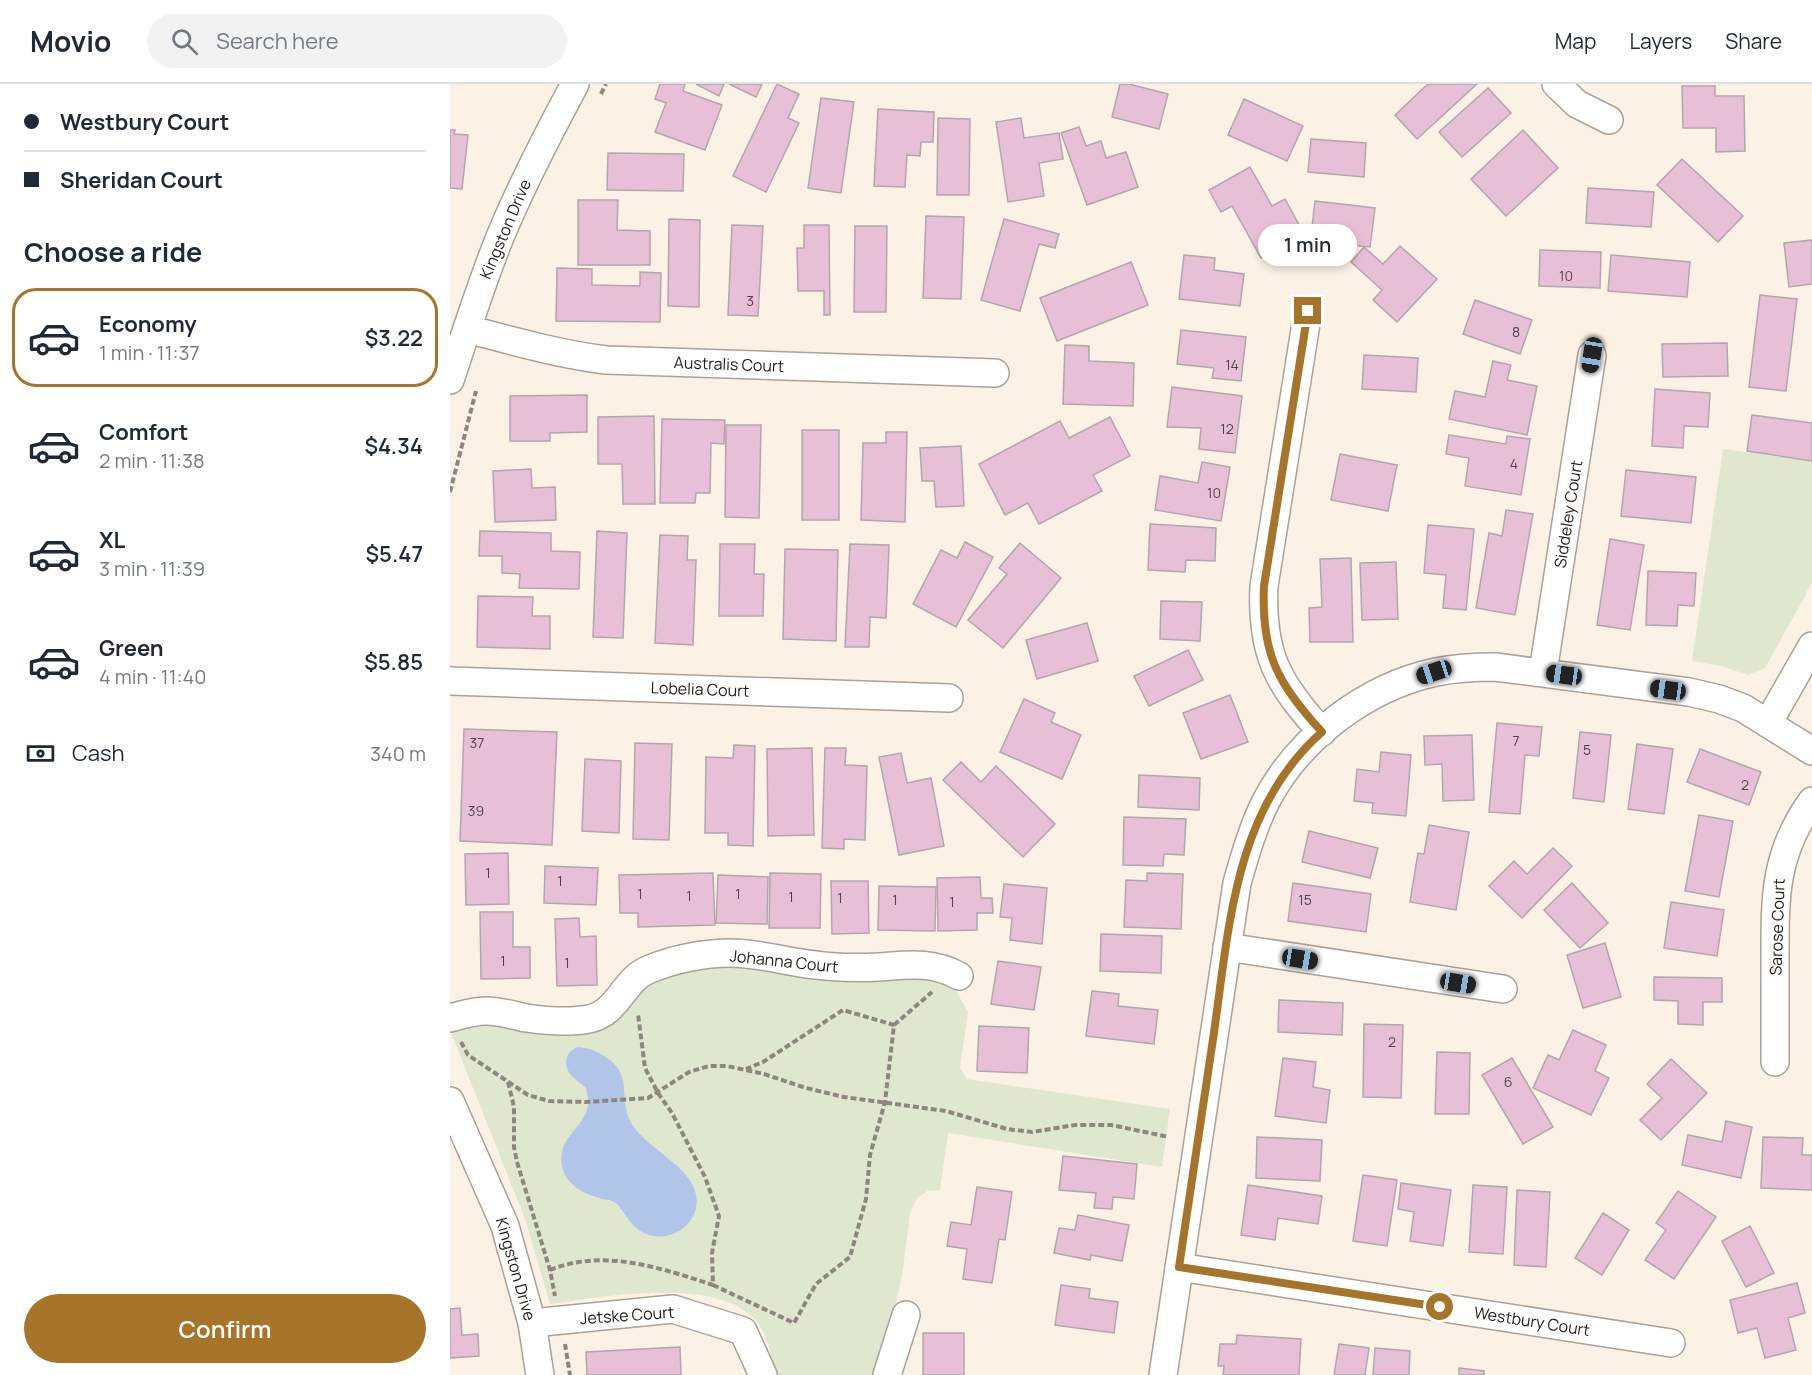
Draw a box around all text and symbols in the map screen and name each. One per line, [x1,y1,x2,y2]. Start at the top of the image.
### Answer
search box [147,14,567,68]
text: Movio [30,22,111,60]
icon: search [168,25,201,58]
text: Search here [216,26,339,56]
text: Map [1555,27,1596,55]
text: Layers [1629,27,1692,55]
text: Share [1725,27,1782,55]
text: Westbury Court [60,107,229,137]
text: Sheridan Court [60,165,223,195]
street label: Kingston Drive [474,176,536,282]
callout: 1 min [1258,224,1358,266]
text: 1 min [1284,231,1331,258]
text: Choose a ride [24,233,202,270]
house number: 10 [1559,266,1573,285]
house number: 3 [746,291,754,310]
route end [1294,297,1321,324]
text: Economy [99,309,197,339]
icon: car [27,311,81,365]
house number: 8 [1512,322,1520,341]
text: $3.22 [365,323,423,353]
car [1580,336,1604,374]
text: 1 min · 11:37 [99,339,200,366]
street label: Australis Court [673,351,785,377]
house number: 14 [1225,355,1239,374]
text: Comfort [99,417,188,447]
icon: car [27,419,81,473]
house number: 12 [1220,419,1234,438]
text: $4.34 [365,431,423,461]
text: 2 min · 11:38 [99,447,205,474]
house number: 4 [1510,454,1518,473]
street label: Siddeley Court [1549,458,1587,570]
house number: 10 [1207,483,1221,502]
text: XL [99,525,125,555]
icon: car [27,527,81,581]
text: $5.47 [366,539,423,569]
text: 3 min · 11:39 [99,555,205,582]
text: Green [99,633,164,663]
icon: car [27,635,81,689]
text: $5.85 [364,647,423,677]
car [1414,658,1454,686]
text: 4 min · 11:40 [99,663,206,690]
car [1545,664,1583,686]
street label: Lobelia Court [650,676,750,702]
car [1649,679,1687,701]
house number: 7 [1512,731,1520,750]
house number: 37 [470,733,484,752]
icon: cash [24,737,57,770]
text: Cash [72,738,125,768]
text: 340 m [370,740,426,767]
house number: 5 [1583,740,1591,759]
house number: 2 [1741,775,1749,794]
house number: 39 [468,801,484,820]
house number: 1 [485,863,491,882]
house number: 1 [557,871,563,890]
street label: Sarose Court [1764,878,1790,976]
house number: 1 [637,884,643,903]
house number: 1 [735,884,741,903]
house number: 1 [686,886,692,905]
house number: 1 [788,887,794,906]
house number: 1 [837,888,843,907]
house number: 1 [892,890,898,909]
house number: 15 [1298,890,1312,909]
house number: 1 [949,892,955,911]
street label: Johanna Court [729,944,839,978]
car [1281,947,1319,971]
house number: 1 [500,951,506,970]
house number: 1 [564,953,570,972]
car [1439,971,1477,995]
house number: 2 [1388,1032,1396,1051]
house number: 6 [1504,1072,1512,1091]
street label: Kingston Drive [491,1215,541,1323]
route start [1426,1293,1453,1320]
button: Confirm [24,1294,426,1363]
street label: Jetske Court [579,1301,675,1329]
street label: Westbury Court [1472,1301,1592,1341]

